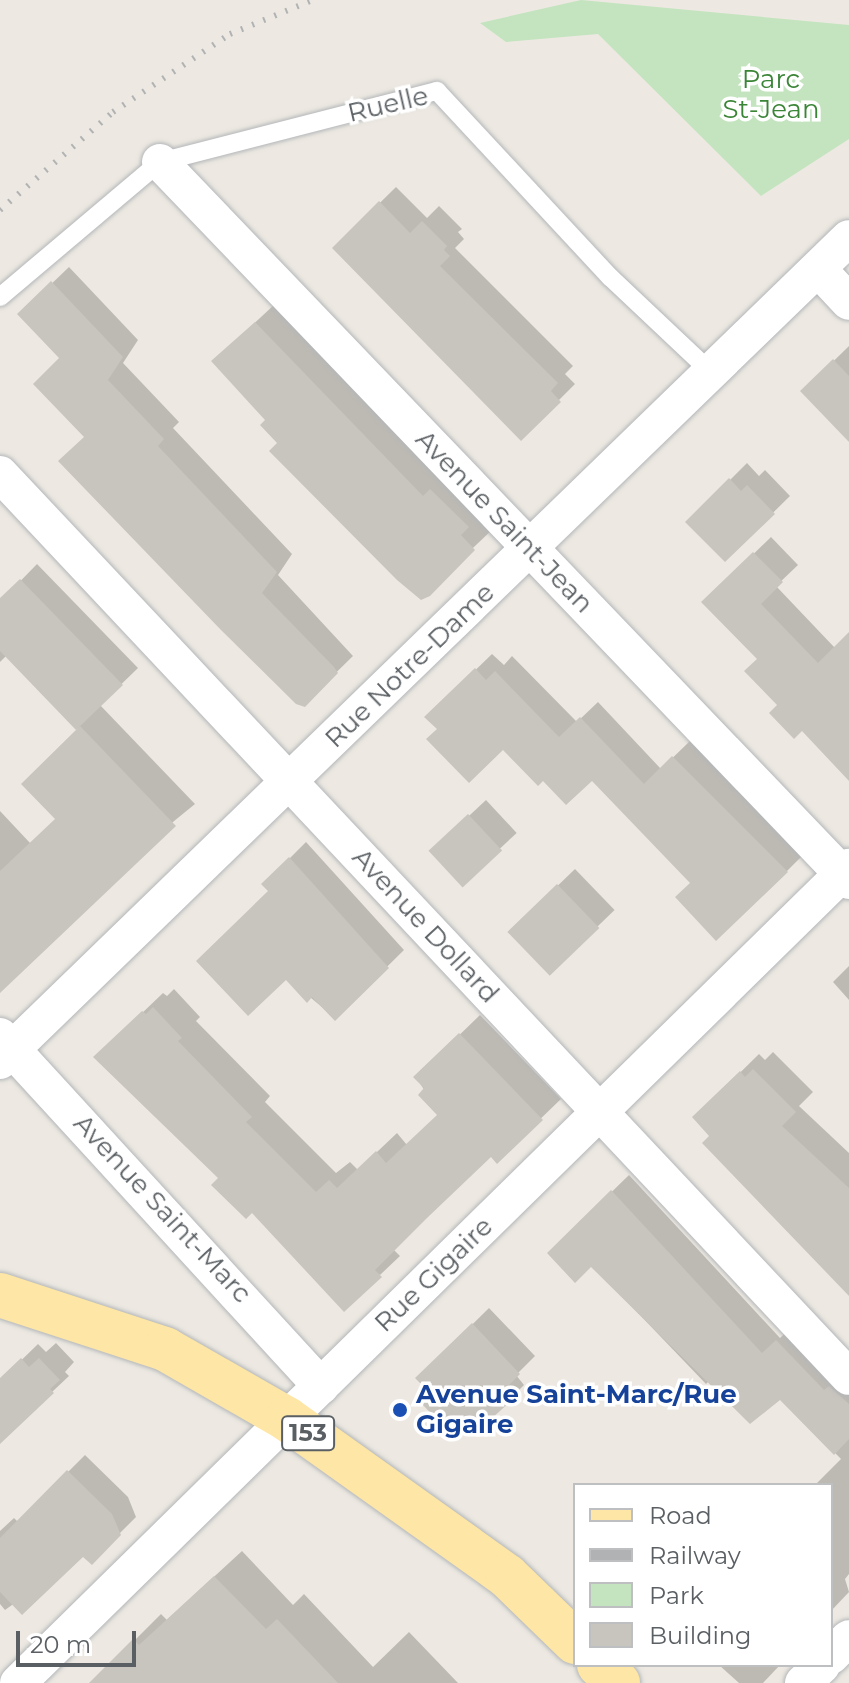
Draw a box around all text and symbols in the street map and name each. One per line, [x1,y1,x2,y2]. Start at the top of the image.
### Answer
park label: Parc St-Jean [723,64,819,126]
street label: Ruelle [345,81,431,129]
street label: Avenue Saint-Jean [409,424,599,620]
street label: Rue Notre-Dame [319,577,501,755]
street label: Avenue Dollard [345,842,505,1010]
street label: Avenue Saint-Marc [67,1108,257,1310]
street label: Rue Gigaire [369,1211,499,1339]
place label: Avenue Saint-Marc/Rue Gigaire [416,1379,737,1440]
marker: Avenue Saint-Marc/Rue Gigaire [391,1401,409,1419]
road number: 153 [280,1413,336,1453]
legend [573,1483,833,1667]
text: Road [649,1501,712,1530]
text: Railway [649,1541,741,1570]
text: Park [649,1581,704,1610]
scale bar [20,1615,140,1665]
text: Building [649,1621,752,1650]
text: 20 m [30,1630,91,1659]

